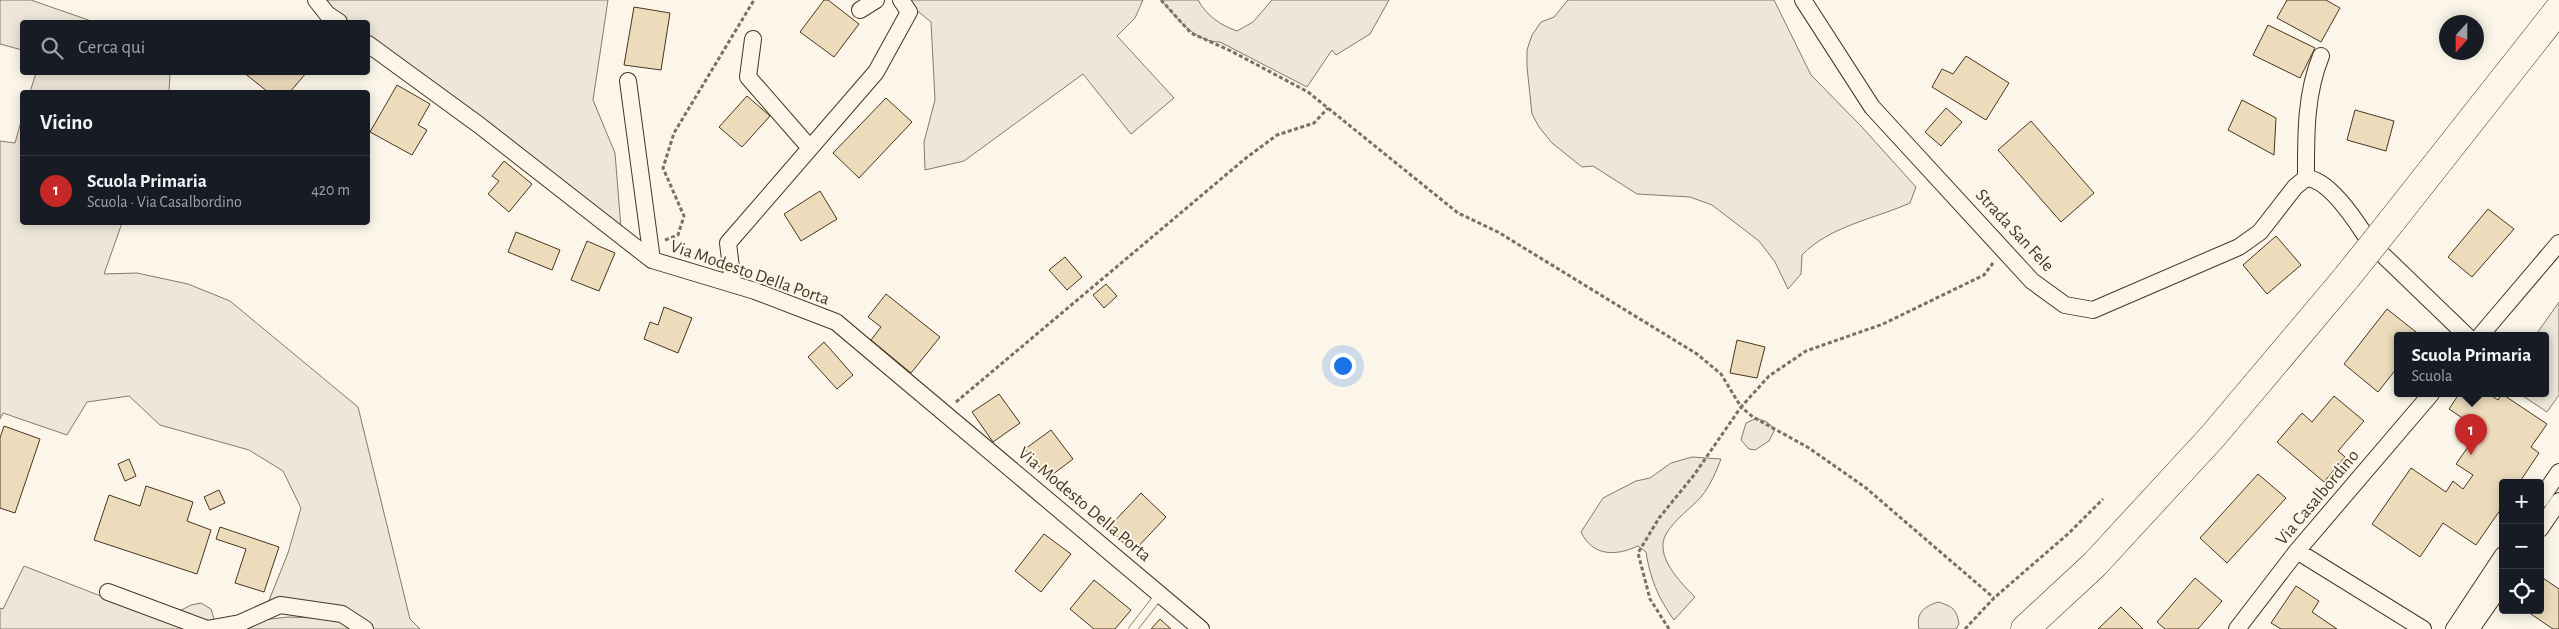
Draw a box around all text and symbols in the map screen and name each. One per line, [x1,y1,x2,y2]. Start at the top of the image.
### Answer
north arrow [2439,15,2484,60]
search box [20,20,370,75]
icon: search [38,34,66,62]
text: Cerca qui [78,38,145,57]
text: Vicino [40,112,93,133]
text: Scuola Primaria [87,172,207,191]
text: 1 [53,182,59,198]
text: 420 m [311,182,350,198]
street label: Strada San Fele [1972,186,2057,275]
text: Scuola · Via Casalbordino [87,194,242,210]
street label: Via Modesto Della Porta [668,237,832,309]
popup [2394,332,2549,397]
text: Scuola Primaria [2412,346,2531,365]
your location [1330,353,1356,379]
text: Scuola [2412,368,2452,384]
pin: 1 [2455,414,2487,455]
street label: Via Modesto Della Porta [1014,444,1154,565]
street label: Via Casalbordino [2273,446,2363,549]
map controls [2499,479,2544,614]
button: + [2499,479,2544,524]
button: − [2499,524,2544,569]
button: locate [2499,569,2544,614]

